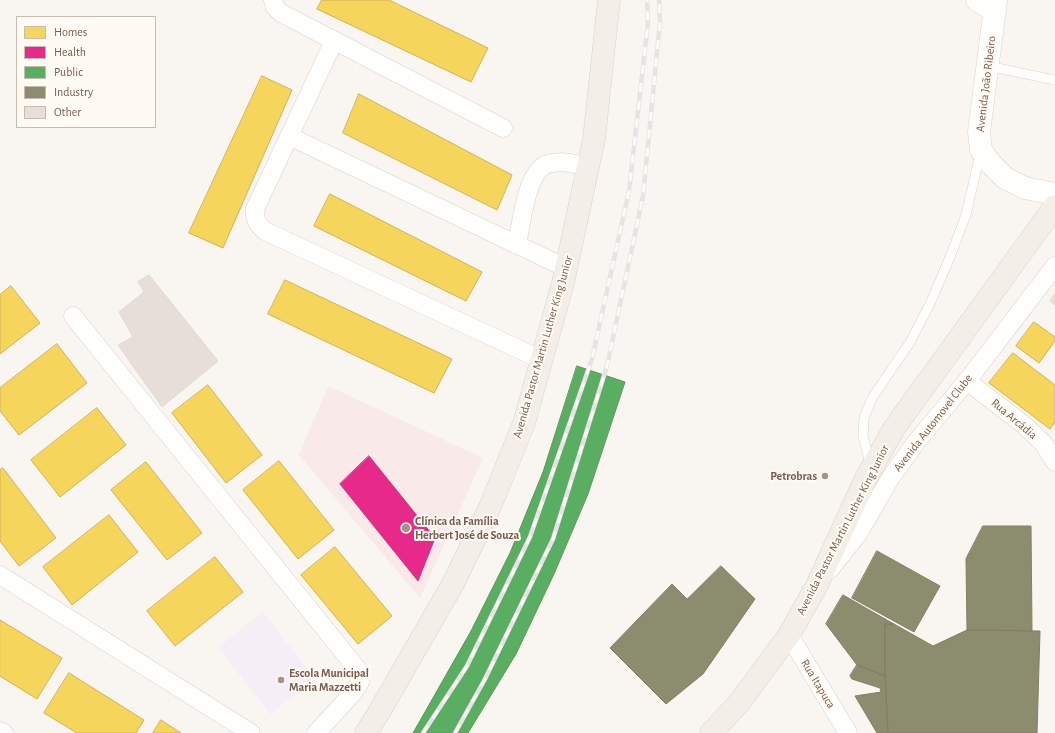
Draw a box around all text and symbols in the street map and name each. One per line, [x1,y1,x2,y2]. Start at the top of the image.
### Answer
legend [16,16,156,128]
text: Homes [54,26,87,38]
street label: Avenida João Ribeiro [973,35,999,133]
text: Health [54,46,86,58]
text: Public [54,66,83,78]
text: Industry [54,86,93,98]
text: Other [54,106,81,118]
street label: Avenida Pastor Martin Luther King Junior [510,254,576,440]
street label: Avenida Automovel Clube [890,371,976,475]
street label: Rua Arcádia [988,396,1040,442]
street label: Avenida Pastor Martin Luther King Junior [794,442,892,618]
place label: Petrobras [770,469,817,483]
marker: Petrobras [820,471,830,481]
place label: Clínica da Família Herbert José de Souza [415,514,519,542]
marker: Clínica da Família Herbert José de Souza [400,522,412,534]
street label: Rua Itapuca [798,657,838,711]
place label: Escola Municipal Maria Mazzetti [289,666,369,694]
marker: Escola Municipal Maria Mazzetti [276,675,286,685]

